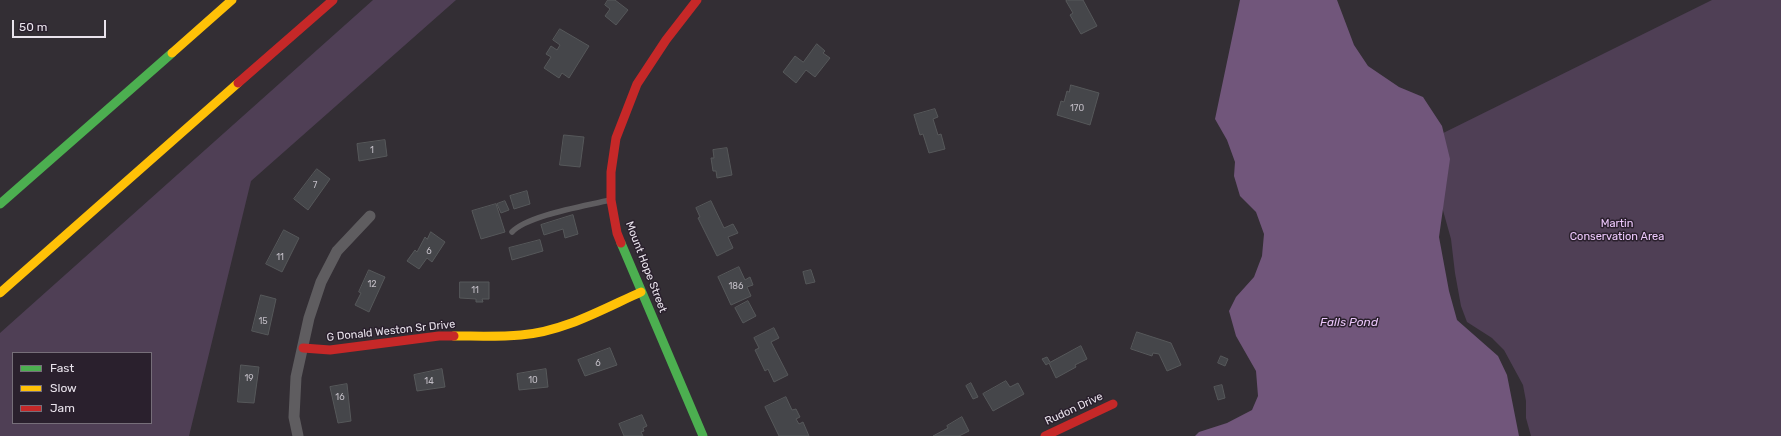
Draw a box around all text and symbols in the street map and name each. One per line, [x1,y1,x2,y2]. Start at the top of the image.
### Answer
scale bar [14,12,108,38]
text: 50 m [19,20,47,34]
house number: 170 [1070,103,1084,113]
house number: 1 [370,145,374,155]
house number: 7 [313,180,317,190]
park label: Martin Conservation Area [1570,217,1664,243]
street label: Mount Hope Street [623,220,669,314]
house number: 6 [426,246,432,256]
house number: 11 [276,252,284,262]
house number: 12 [367,279,377,289]
house number: 186 [728,281,744,291]
house number: 11 [471,285,479,295]
house number: 15 [258,316,268,326]
water label: Falls Pond [1320,316,1378,330]
street label: G Donald Weston Sr Drive [326,318,456,344]
legend [12,352,152,424]
house number: 6 [595,358,601,368]
text: Fast [50,361,74,375]
house number: 19 [244,373,254,383]
house number: 10 [528,375,538,385]
house number: 14 [424,376,434,386]
text: Slow [50,381,77,395]
street label: Rudon Drive [1043,390,1105,428]
house number: 16 [335,392,345,402]
text: Jam [50,401,75,415]

